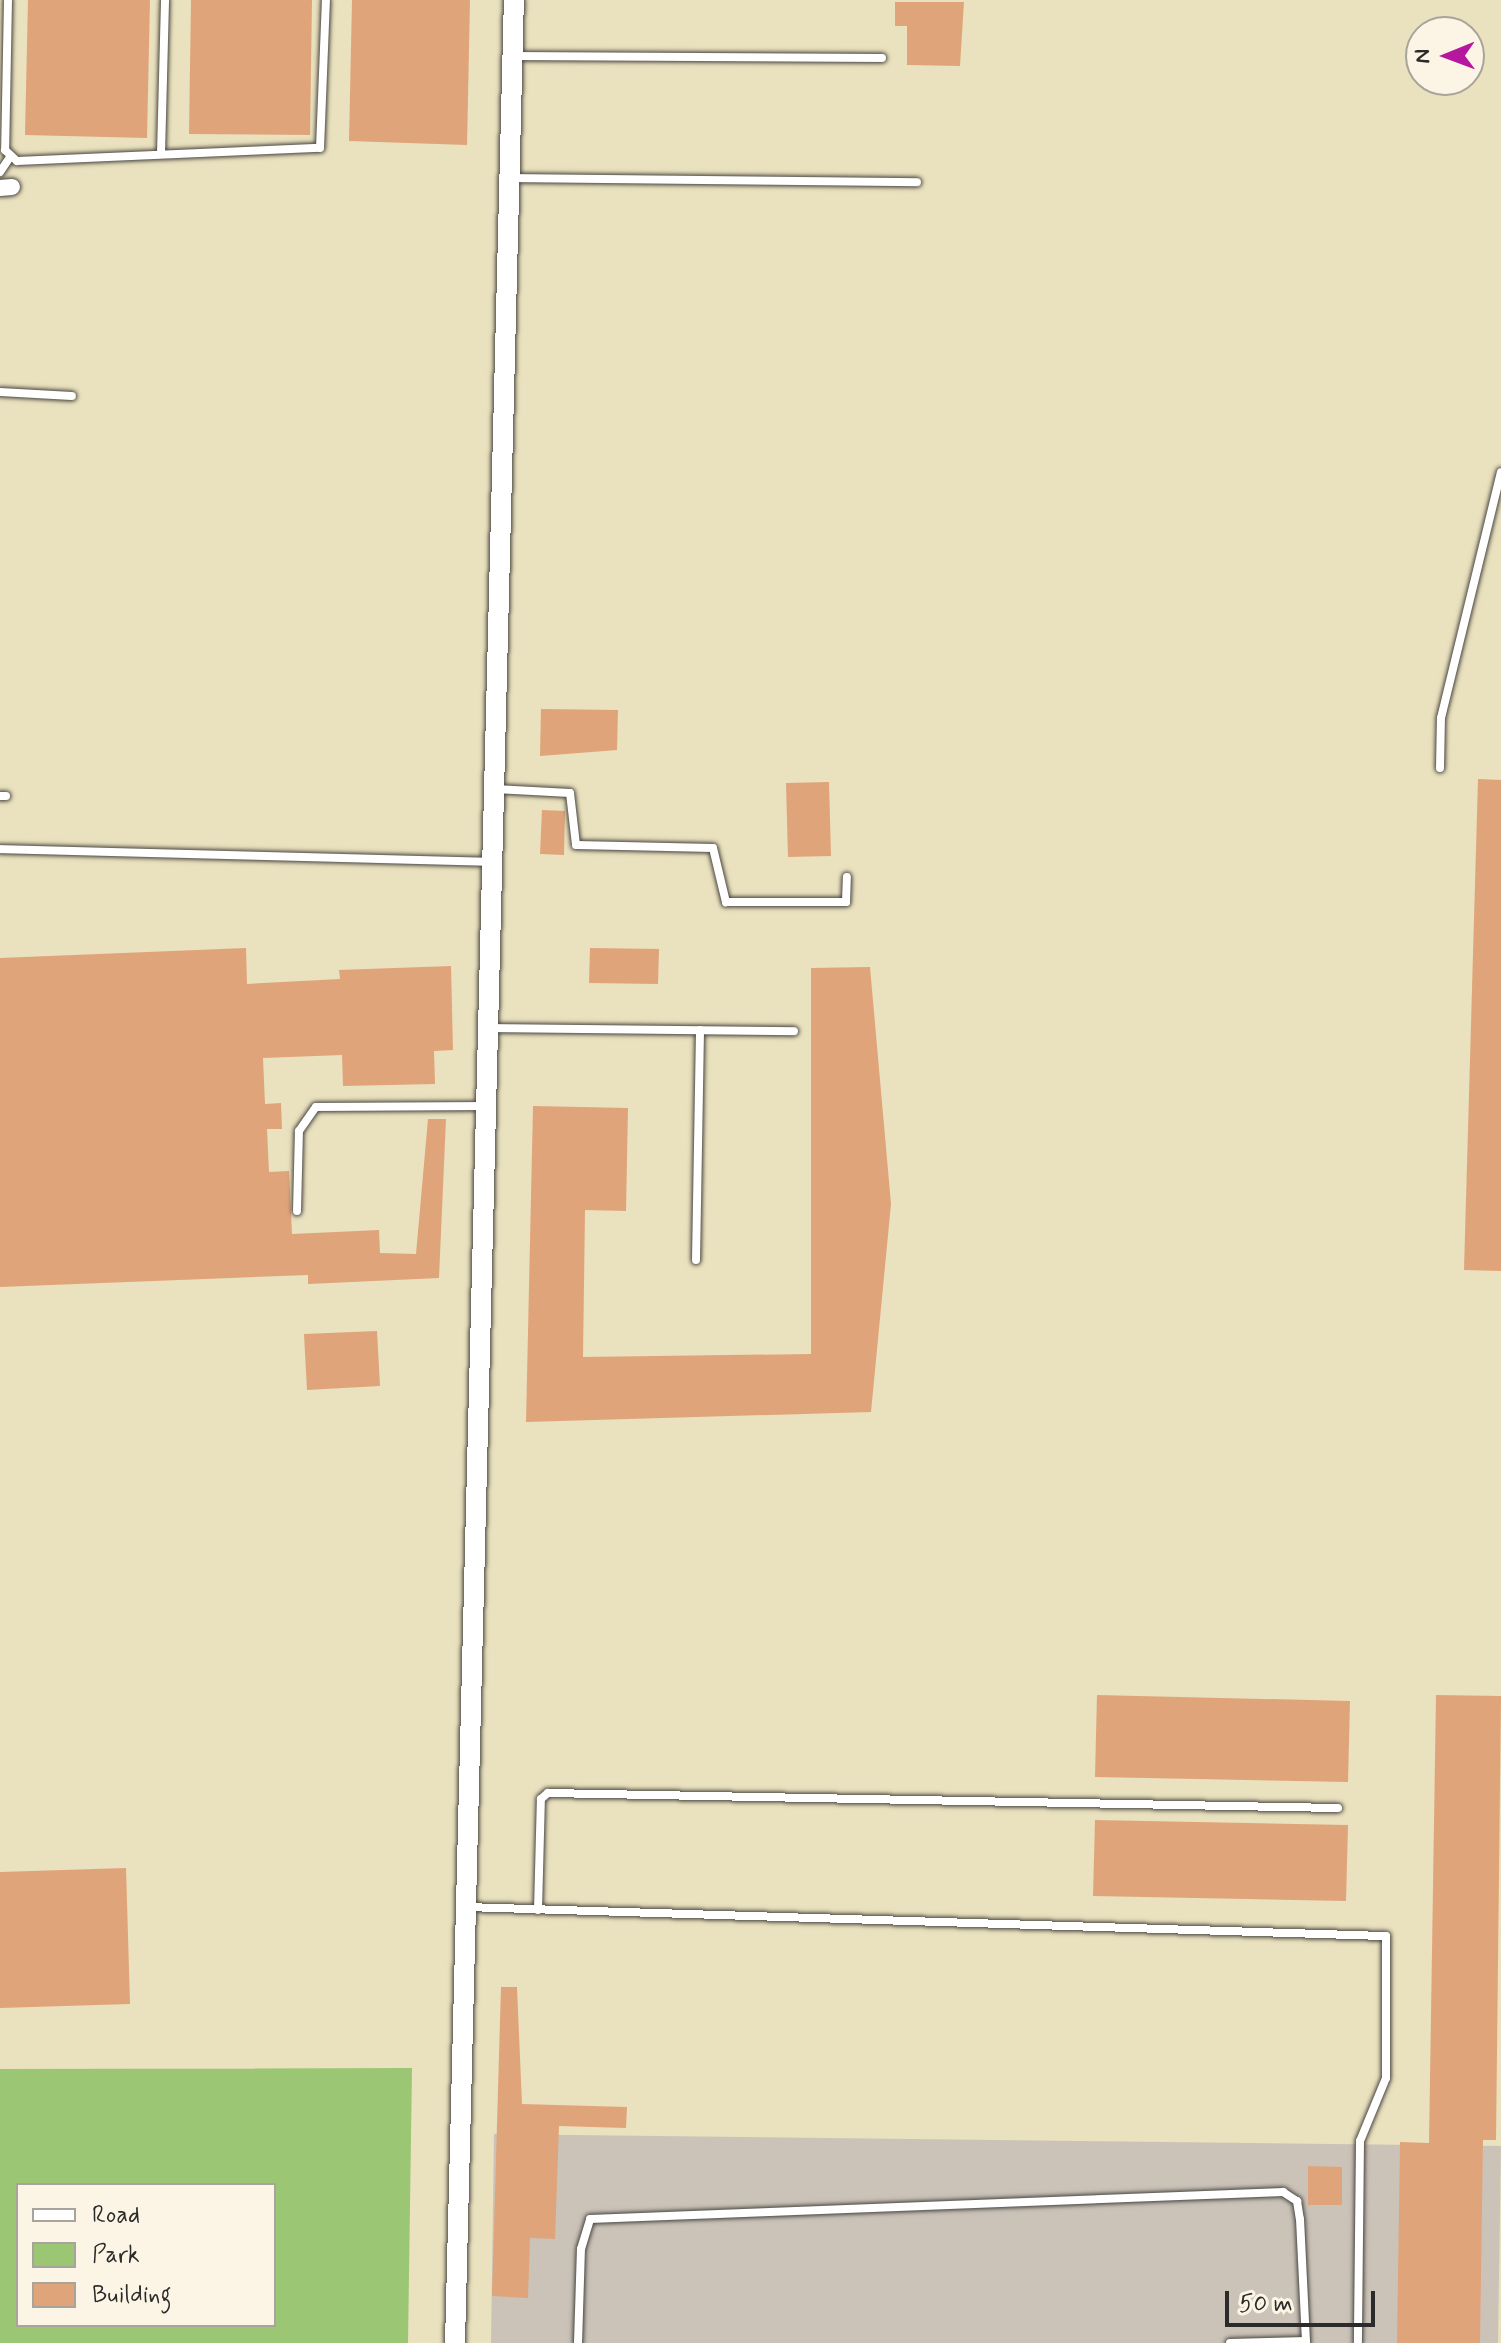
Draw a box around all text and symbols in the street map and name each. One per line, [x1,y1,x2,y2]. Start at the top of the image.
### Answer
north arrow [1405,16,1485,96]
text: N [1409,49,1437,64]
legend [16,2183,276,2327]
text: Road [92,2200,140,2231]
text: Park [92,2240,140,2271]
scale bar [1229,2275,1379,2325]
text: Building [92,2280,172,2311]
text: 50 m [1239,2289,1293,2320]

